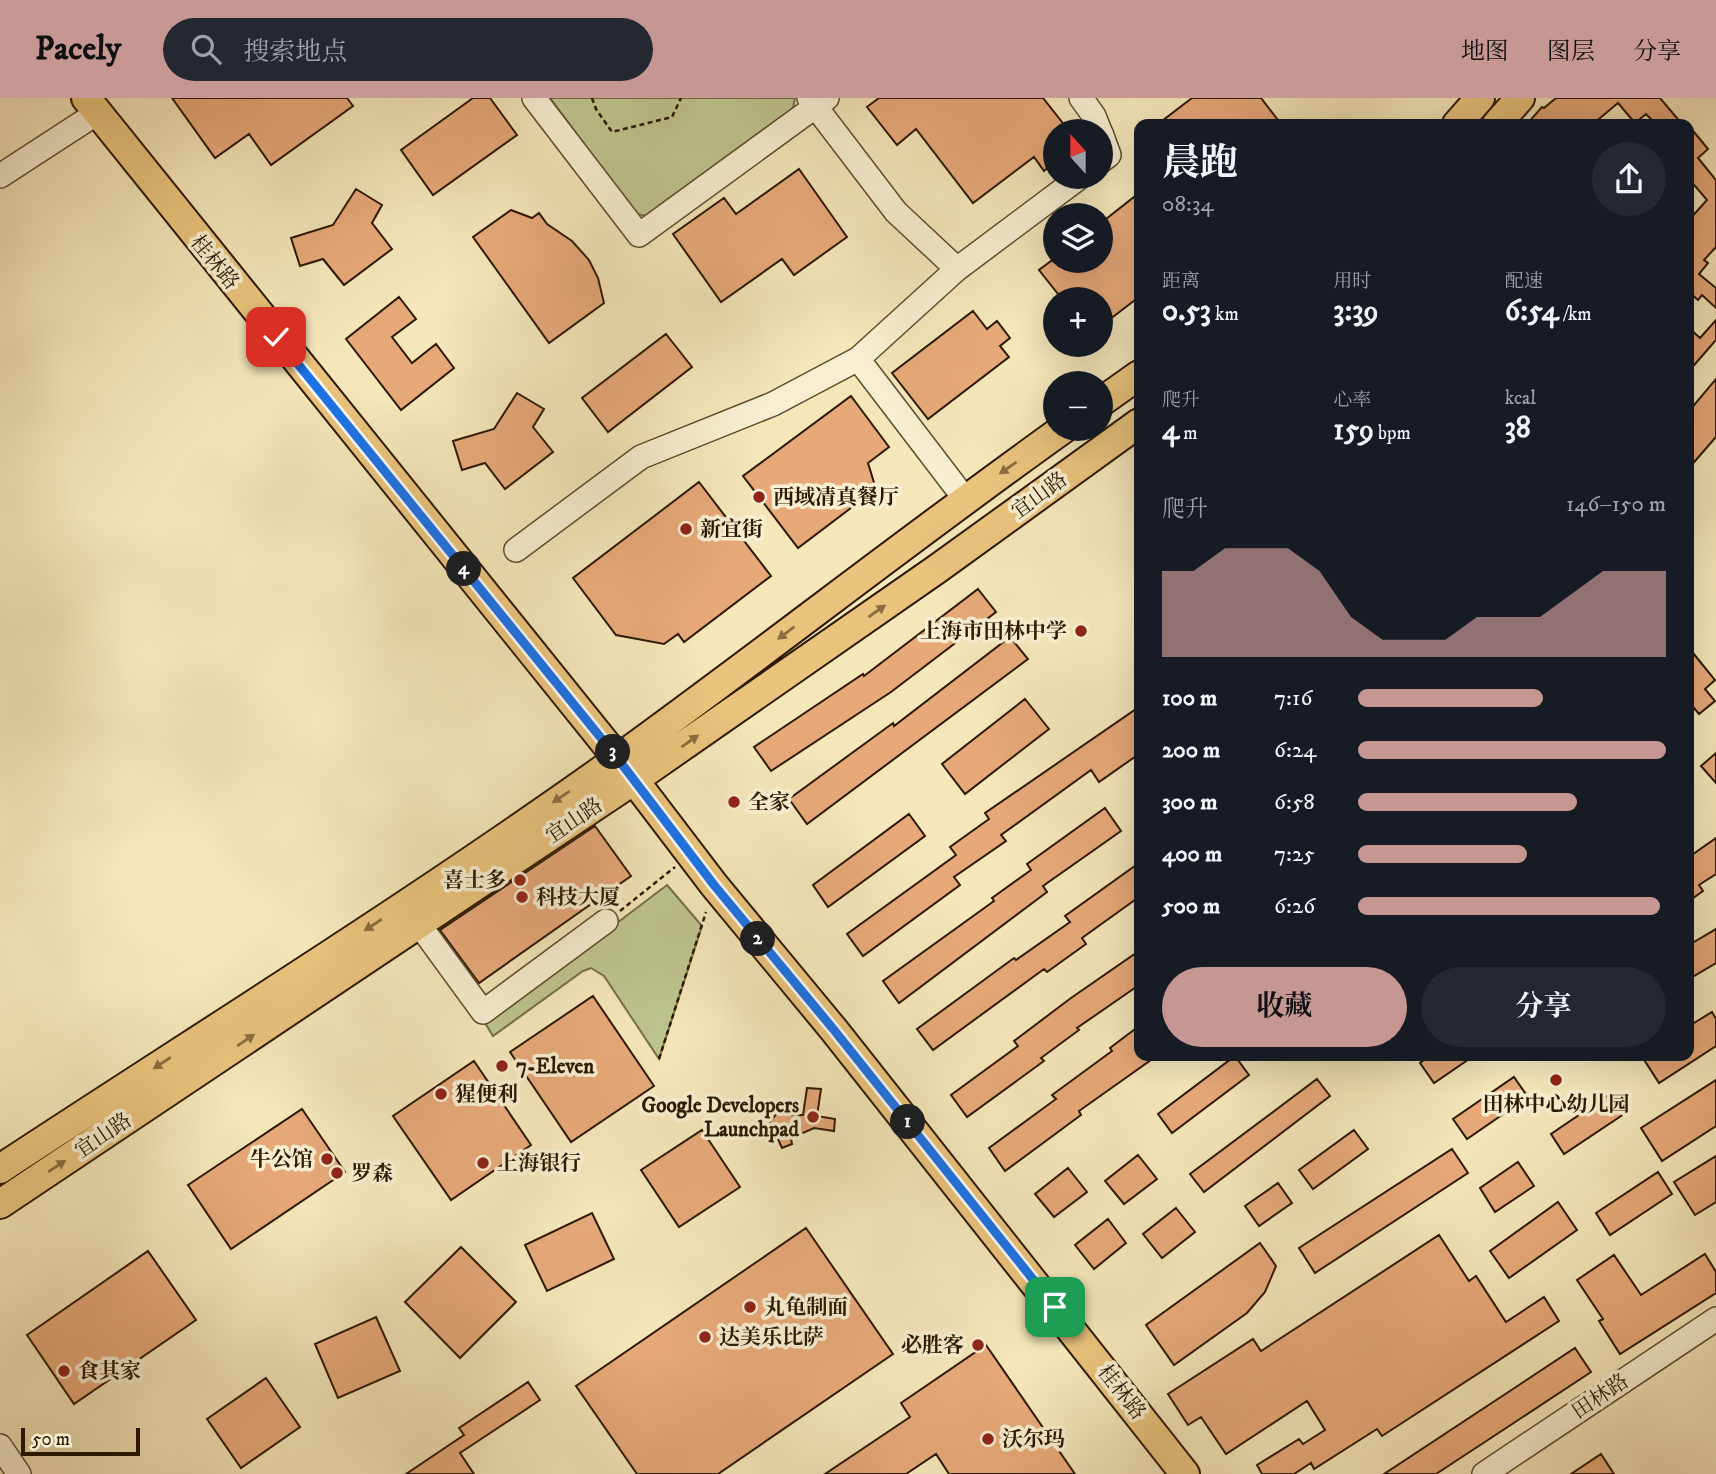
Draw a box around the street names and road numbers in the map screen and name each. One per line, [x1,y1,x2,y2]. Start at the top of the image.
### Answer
street label: 桂林路 [184,230,244,295]
street label: 宜山路 [1006,467,1073,525]
street label: 宜山路 [541,792,608,849]
street label: 宜山路 [70,1107,137,1164]
street label: 桂林路 [1092,1360,1151,1425]
street label: 田林路 [1567,1368,1634,1425]

